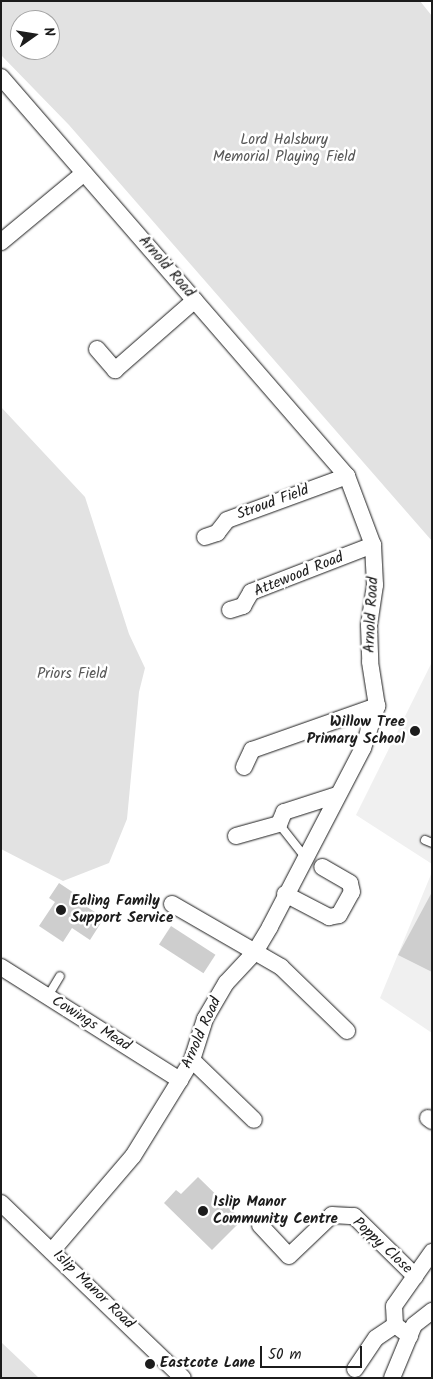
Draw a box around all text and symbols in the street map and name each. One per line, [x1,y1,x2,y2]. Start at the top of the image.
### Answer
north arrow [10,10,60,60]
text: N [37,25,60,39]
park label: Lord Halsbury Memorial Playing Field [213,131,355,166]
street label: Arnold Road [134,232,198,302]
street label: Stroud Field [234,482,312,524]
street label: Attewood Road [252,549,346,601]
street label: Arnold Road [361,577,383,653]
park label: Priors Field [37,666,107,684]
place label: Willow Tree Primary School [307,713,405,748]
marker: Willow Tree Primary School [409,725,421,737]
place label: Ealing Family Support Service [71,892,173,927]
marker: Ealing Family Support Service [55,904,67,916]
street label: Cowings Mead [48,993,134,1055]
street label: Arnold Road [178,995,226,1071]
place label: Islip Manor Community Centre [213,1193,338,1228]
marker: Islip Manor Community Centre [197,1205,209,1217]
street label: Poppy Close [348,1214,416,1278]
street label: Islip Manor Road [49,1247,137,1333]
scale bar [263,1336,366,1368]
text: 50 m [268,1343,302,1367]
place label: Eastcote Lane [160,1355,255,1373]
marker: Eastcote Lane [144,1358,156,1370]

